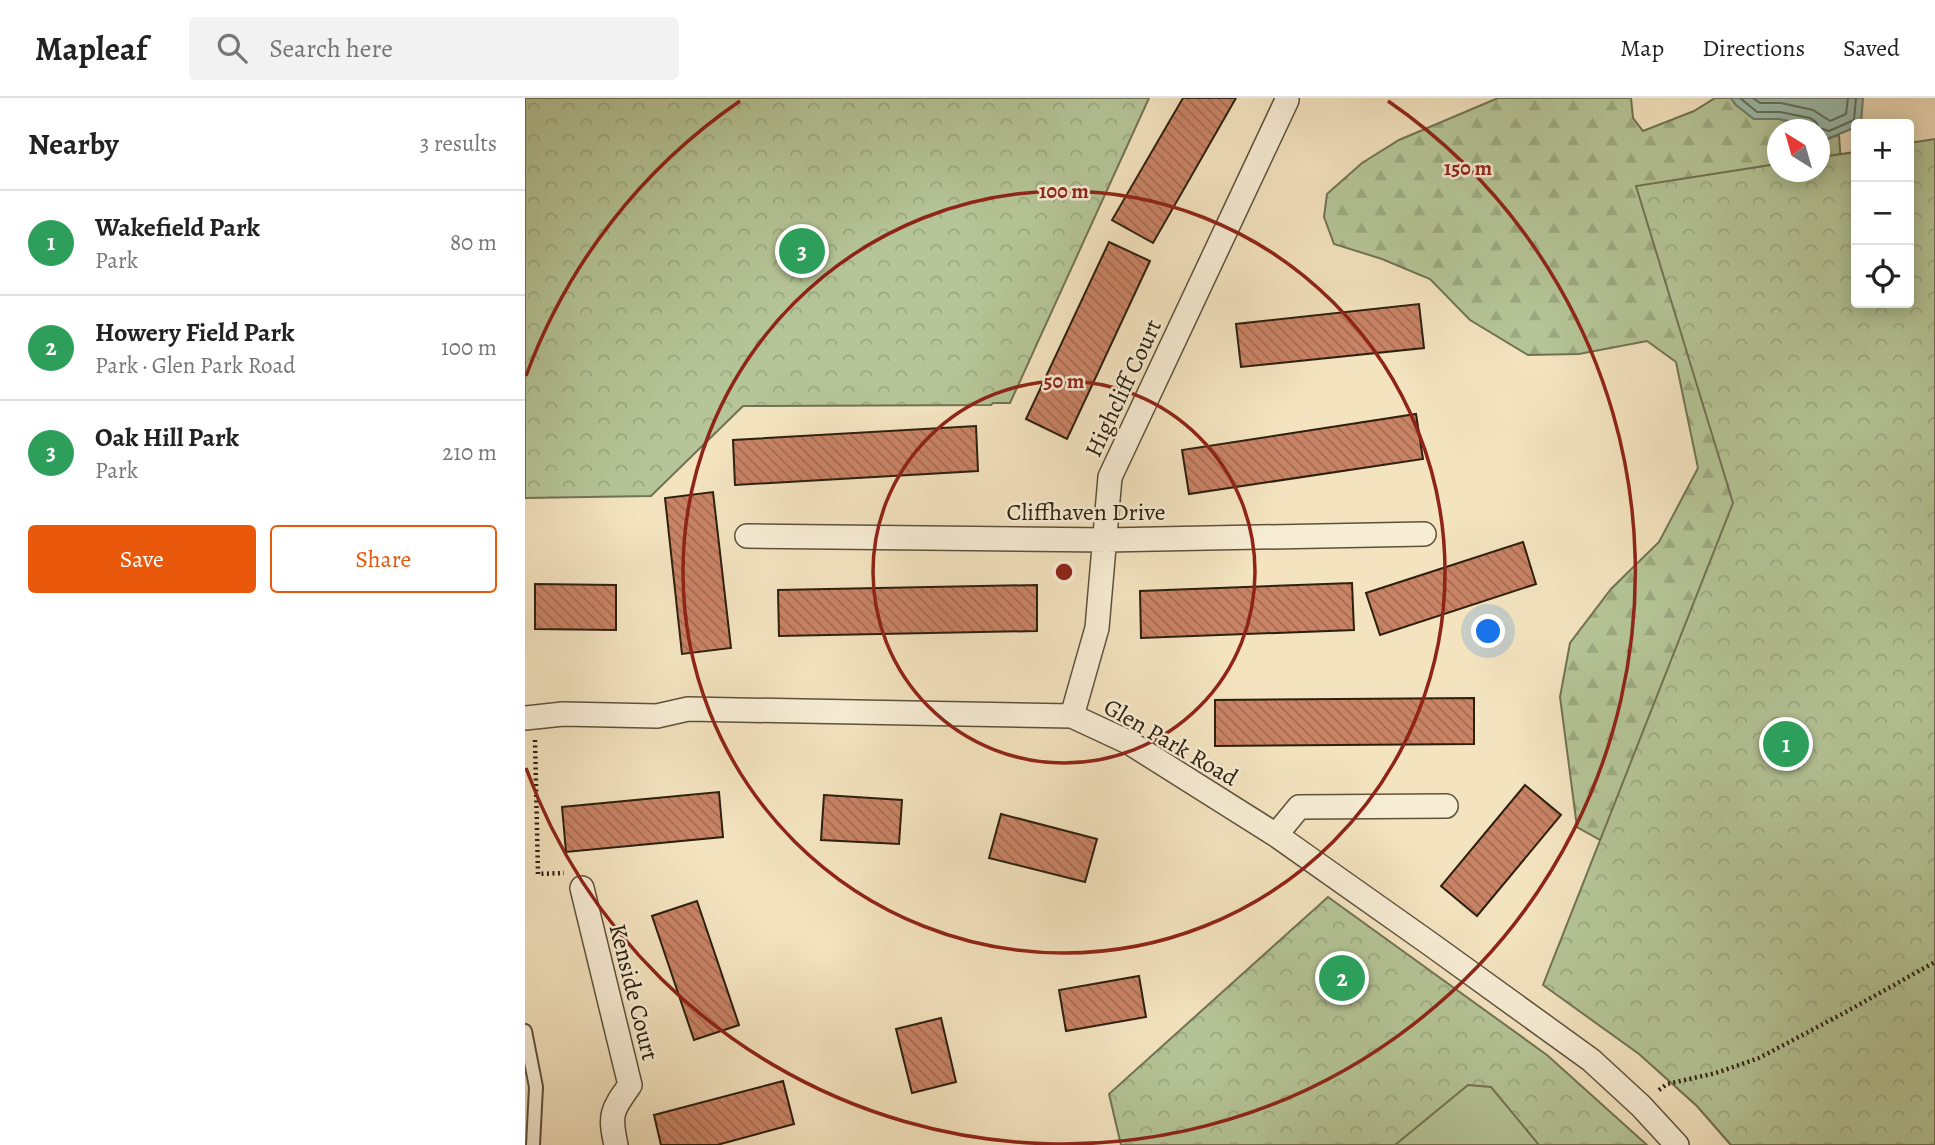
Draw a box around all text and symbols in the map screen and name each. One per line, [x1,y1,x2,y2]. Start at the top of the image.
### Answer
search box [189,17,679,80]
text: Mapleaf [35,26,147,71]
icon: search [213,29,251,67]
text: Search here [269,31,393,66]
text: Map [1620,32,1664,64]
text: Directions [1702,32,1805,64]
text: Saved [1843,32,1900,64]
north arrow [1767,119,1830,182]
map controls [1851,119,1914,308]
button: + [1851,119,1914,182]
text: Nearby [28,124,119,164]
text: 3 results [420,128,497,159]
text: 150 m [1444,154,1493,182]
text: 100 m [1039,177,1089,205]
button: − [1851,182,1914,245]
text: Wakefield Park [95,210,260,245]
pin: 3 [779,225,825,277]
text: 1 [47,227,55,258]
text: 80 m [450,227,497,258]
text: Park [95,245,138,276]
button: locate [1851,245,1914,308]
street label: Highcliff Court [1077,314,1169,462]
text: Howery Field Park [95,315,294,350]
text: 2 [45,332,57,363]
text: 100 m [441,332,497,363]
text: Park · Glen Park Road [95,350,296,381]
text: 50 m [1044,367,1085,395]
text: Oak Hill Park [95,420,239,455]
text: 3 [46,437,56,468]
text: 210 m [442,437,497,468]
text: Park [95,455,138,486]
street label: Cliffhaven Drive [1006,496,1166,528]
button: Save [28,525,256,593]
button: Share [270,525,497,593]
centre of rings [1052,560,1076,584]
your location [1471,614,1505,648]
street label: Glen Park Road [1098,691,1244,793]
pin: 1 [1763,718,1809,770]
street label: Kenside Court [602,920,666,1064]
pin: 2 [1319,952,1365,1004]

